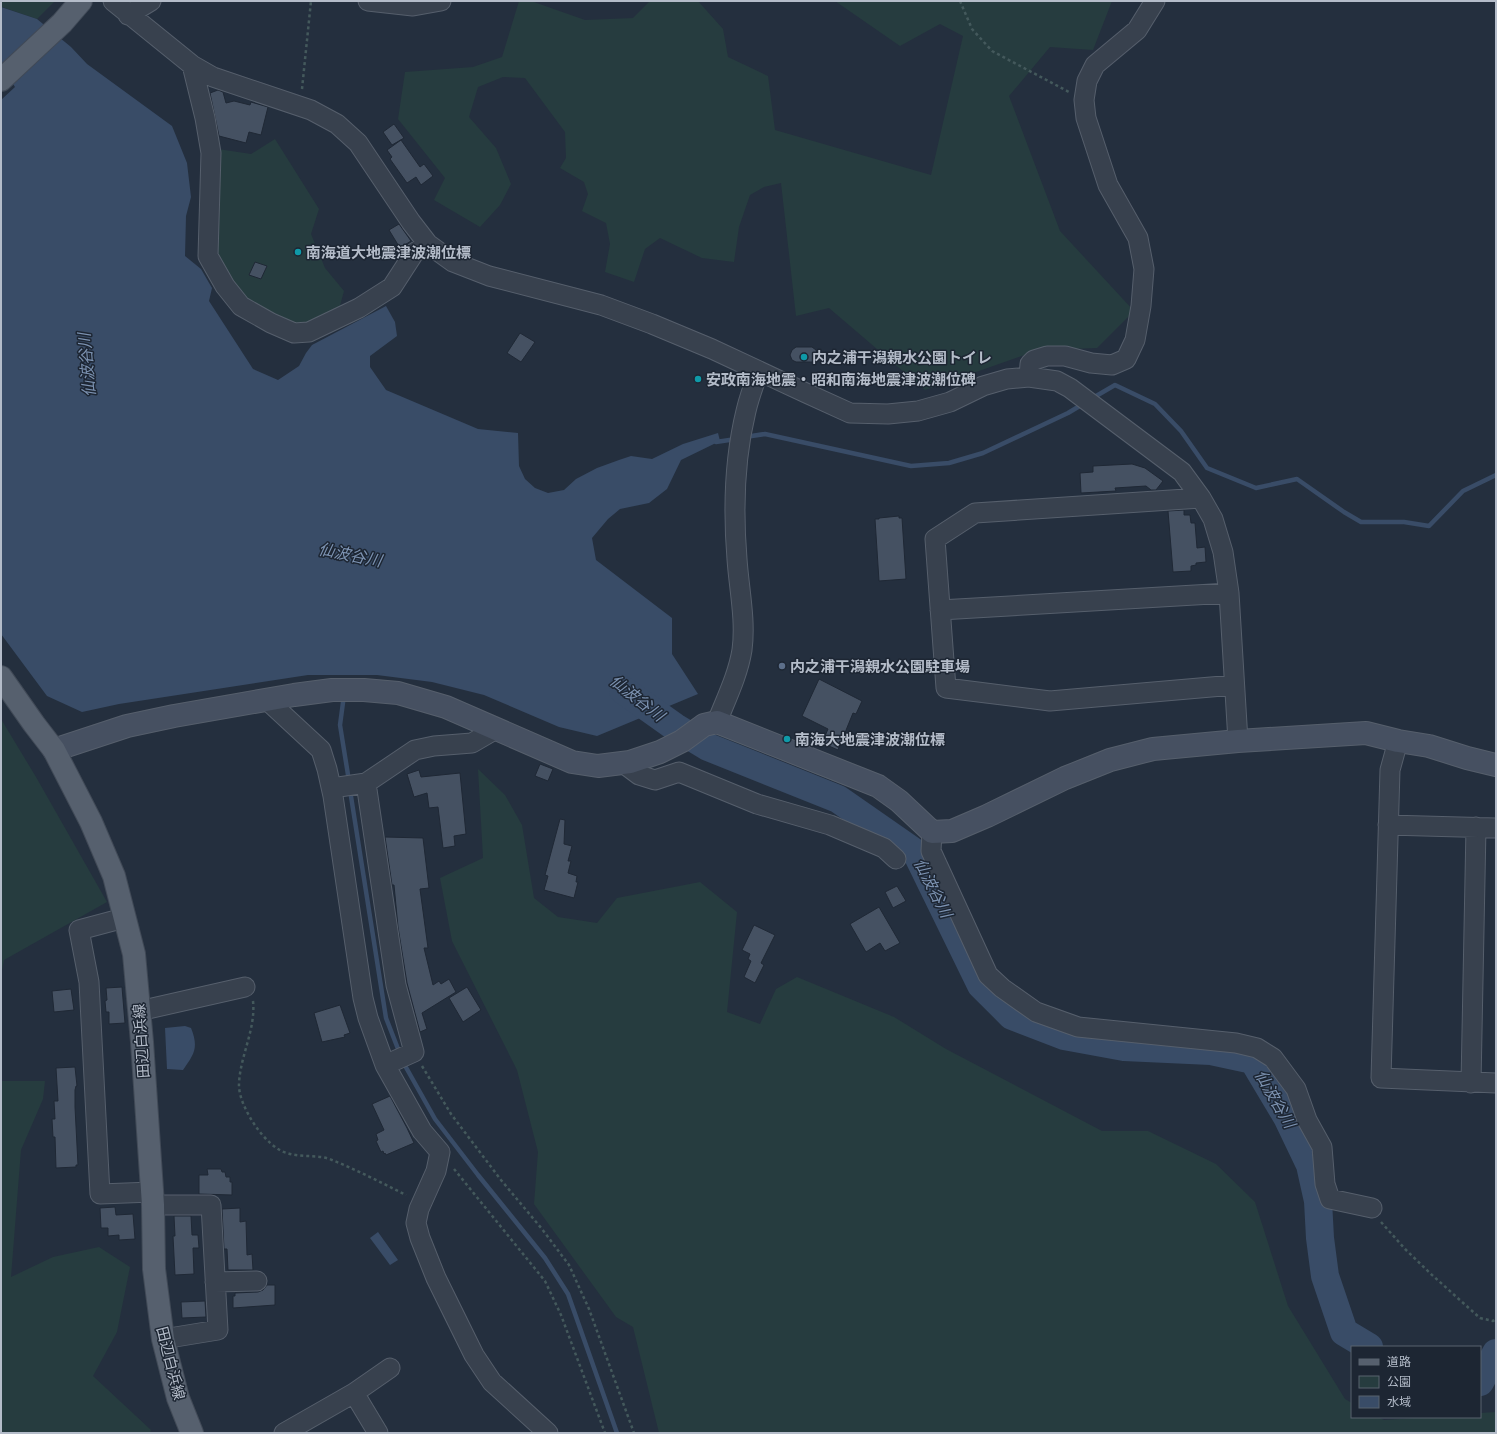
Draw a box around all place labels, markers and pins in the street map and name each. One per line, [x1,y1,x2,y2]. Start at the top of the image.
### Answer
place label: 南海道大地震津波潮位標 [306,243,471,262]
marker: 南海道大地震津波潮位標 [293,247,303,257]
place label: 内之浦干潟親水公園トイレ [812,348,992,367]
marker: 内之浦干潟親水公園トイレ [799,352,809,362]
place label: 安政南海地震・昭和南海地震津波潮位碑 [706,370,976,389]
marker: 安政南海地震・昭和南海地震津波潮位碑 [693,374,703,384]
place label: 内之浦干潟親水公園駐車場 [790,657,970,676]
marker: 内之浦干潟親水公園駐車場 [777,661,787,671]
place label: 南海大地震津波潮位標 [795,730,945,749]
marker: 南海大地震津波潮位標 [782,734,792,744]

